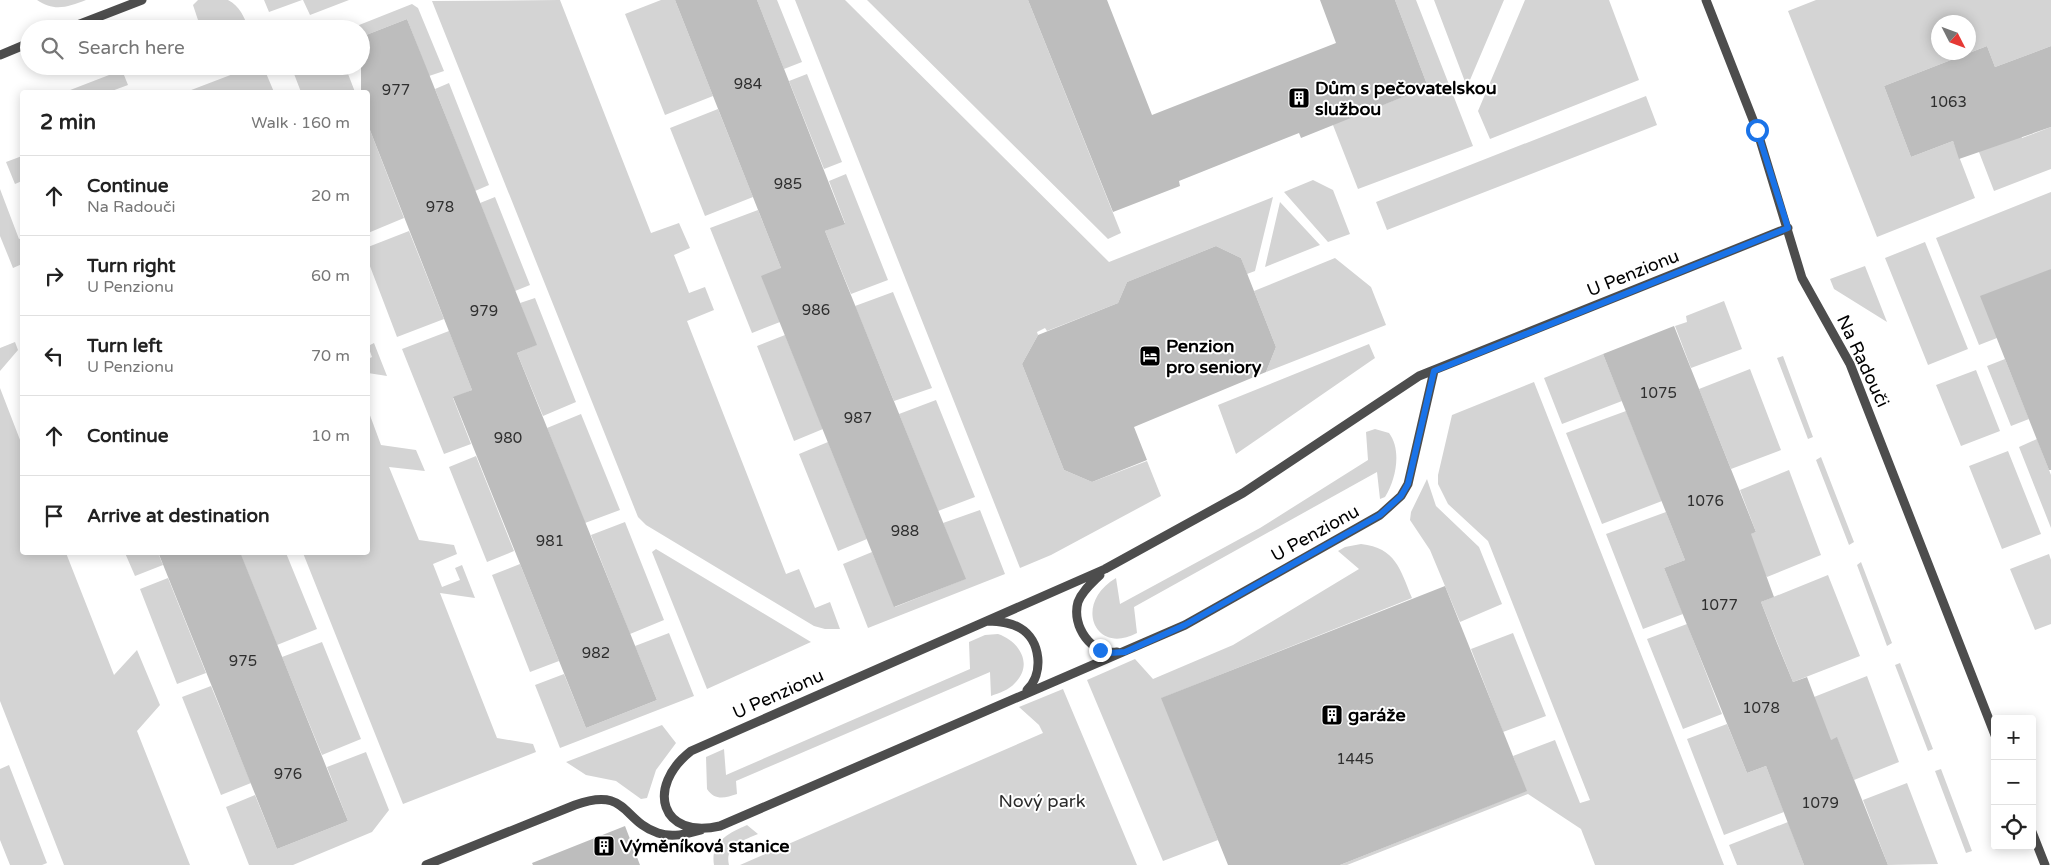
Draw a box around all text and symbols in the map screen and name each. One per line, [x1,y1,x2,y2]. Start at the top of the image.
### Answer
north arrow [1931,15,1976,60]
search box [20,20,370,75]
icon: search [38,34,66,62]
text: Search here [78,37,185,59]
house number: 984 [734,75,762,93]
place label: Dům s pečovatelskou službou [1315,77,1497,120]
house number: 977 [382,81,410,99]
building icon: Dům s pečovatelskou službou [1287,86,1311,110]
house number: 1063 [1929,93,1967,111]
text: 2 min [40,110,96,135]
text: Walk · 160 m [251,113,350,133]
route start [1746,119,1769,142]
text: Continue [87,175,169,197]
house number: 985 [774,175,802,193]
icon: ahead [40,182,68,210]
text: 20 m [311,186,350,206]
text: Na Radouči [87,197,175,217]
house number: 978 [426,198,454,216]
street label: U Penzionu [1584,245,1682,301]
text: Turn right [87,255,175,277]
icon: right [40,262,68,290]
text: 60 m [311,266,350,286]
text: U Penzionu [87,277,174,297]
house number: 986 [802,301,830,319]
house number: 979 [470,302,498,320]
street label: Na Radouči [1832,311,1894,411]
text: Turn left [87,335,163,357]
place label: Penzion pro seniory [1166,335,1262,378]
icon: left [40,342,68,370]
hotel icon: Penzion pro seniory [1138,344,1162,368]
text: 70 m [311,346,350,366]
text: U Penzionu [87,357,174,377]
house number: 1075 [1639,384,1677,402]
house number: 987 [844,409,872,427]
icon: ahead [40,422,68,450]
text: Continue [87,425,169,447]
text: 10 m [311,426,350,446]
house number: 980 [494,429,522,447]
house number: 1076 [1686,492,1724,510]
street label: U Penzionu [1267,500,1363,566]
icon: arrive [40,502,68,530]
text: Arrive at destination [87,505,270,527]
house number: 988 [891,522,919,540]
house number: 981 [536,532,564,550]
house number: 1077 [1700,596,1738,614]
route end [1089,639,1112,662]
house number: 982 [582,644,610,662]
house number: 975 [229,652,257,670]
street label: U Penzionu [729,664,827,724]
house number: 1078 [1742,699,1780,717]
building icon: garáže [1320,703,1344,727]
place label: garáže [1348,704,1406,726]
map controls [1991,715,2036,850]
button: + [1991,715,2036,760]
house number: 1445 [1336,750,1374,768]
button: − [1991,760,2036,805]
house number: 976 [274,765,302,783]
park label: Nový park [998,790,1086,812]
house number: 1079 [1801,794,1839,812]
button: locate [1991,805,2036,850]
building icon: Výměníková stanice [592,834,616,858]
place label: Výměníková stanice [620,835,789,857]

